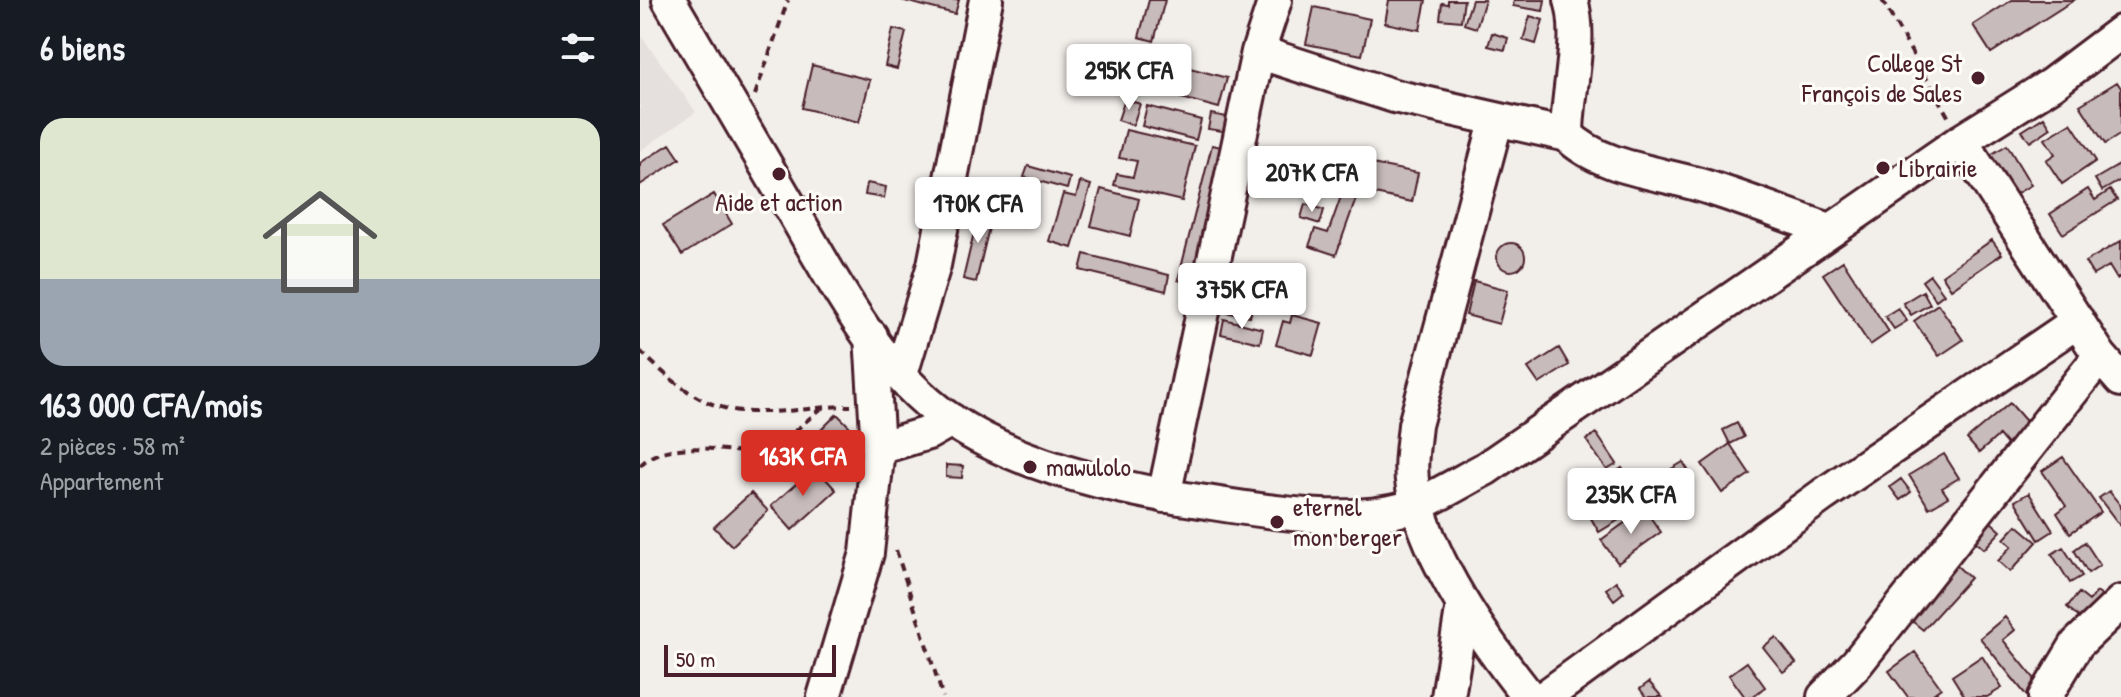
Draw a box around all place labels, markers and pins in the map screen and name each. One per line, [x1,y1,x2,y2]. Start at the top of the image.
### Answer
pin: 295K CFA [1046,44,1212,112]
place label: College St François de Sales [1801,45,1963,110]
marker: College St François de Sales [1969,69,1987,87]
pin: 207K CFA [1229,146,1395,214]
place label: Librairie [1899,150,1977,185]
marker: Librairie [1874,159,1892,177]
marker: Aide et action [770,165,788,183]
pin: 170K CFA [895,177,1061,245]
place label: Aide et action [715,184,843,219]
pin: 375K CFA [1159,263,1325,331]
pin: 163K CFA [720,430,886,498]
place label: mawulolo [1046,449,1131,484]
marker: mawulolo [1021,458,1039,476]
pin: 235K CFA [1548,468,1714,536]
place label: eternel mon berger [1293,489,1402,554]
marker: eternel mon berger [1268,513,1286,531]

